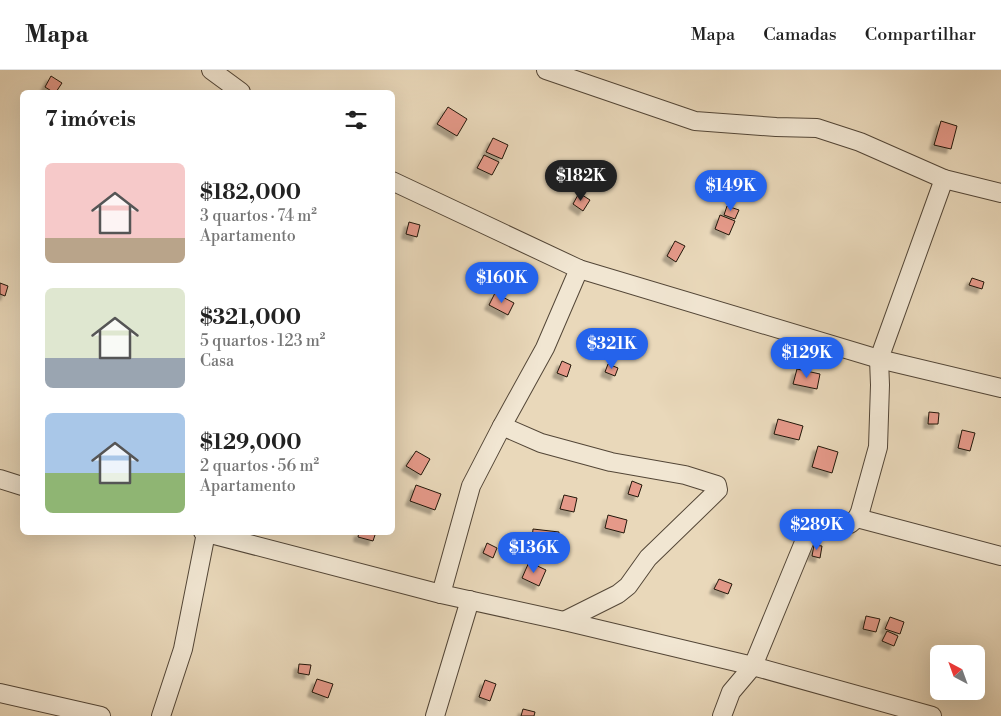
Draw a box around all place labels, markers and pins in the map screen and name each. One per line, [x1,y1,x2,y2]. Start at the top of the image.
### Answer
pin: $182K [546,160,616,202]
pin: $149K [696,170,766,212]
pin: $160K [467,262,537,304]
pin: $321K [577,328,647,370]
pin: $129K [772,336,842,379]
pin: $289K [782,508,852,551]
pin: $136K [499,532,569,574]

